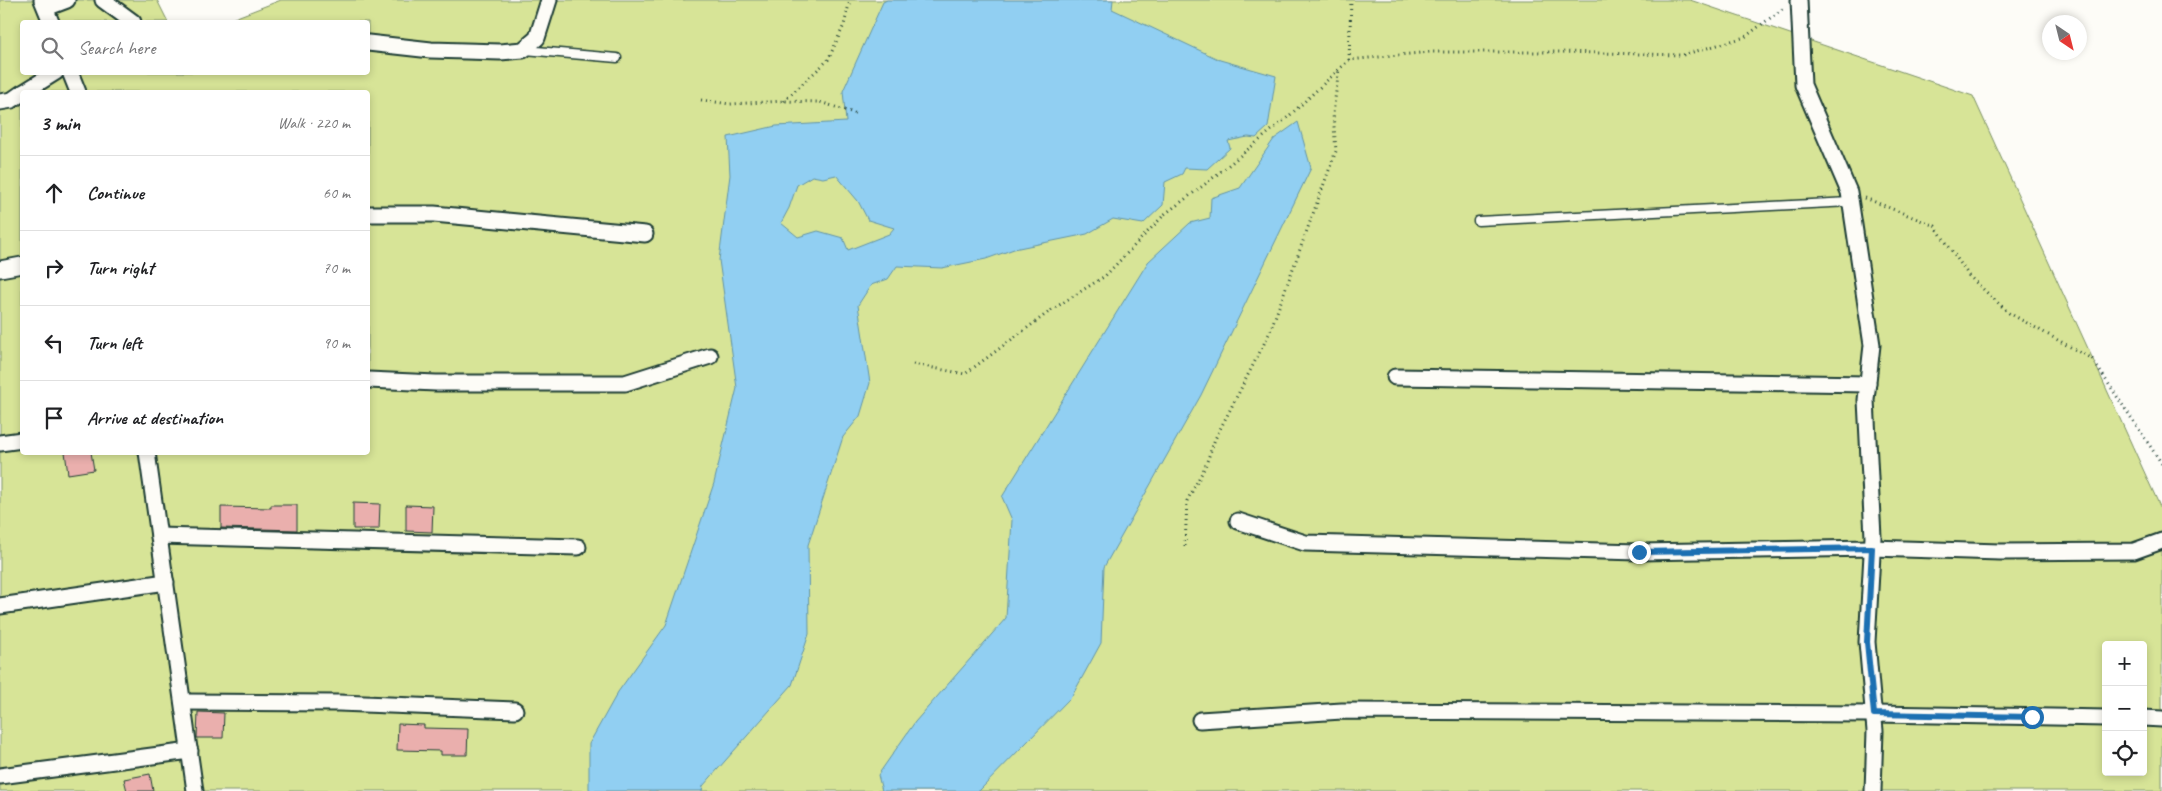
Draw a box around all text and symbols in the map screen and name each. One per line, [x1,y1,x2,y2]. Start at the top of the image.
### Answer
north arrow [2042,15,2087,60]
search box [20,20,370,75]
icon: search [38,34,66,62]
text: Search here [78,36,155,60]
text: 3 min [40,110,80,136]
text: Walk · 220 m [278,113,350,133]
icon: ahead [40,179,68,207]
text: Continue [87,181,144,205]
text: 60 m [323,183,350,203]
icon: right [40,254,68,282]
text: Turn right [87,256,154,280]
text: 70 m [323,258,350,278]
icon: left [40,329,68,357]
text: Turn left [87,331,142,355]
text: 90 m [323,333,350,353]
icon: arrive [40,404,68,432]
text: Arrive at destination [87,406,223,430]
route end [1628,541,1651,564]
map controls [2102,641,2147,776]
button: + [2102,641,2147,686]
button: − [2102,686,2147,731]
route start [2021,706,2044,729]
button: locate [2102,731,2147,776]

